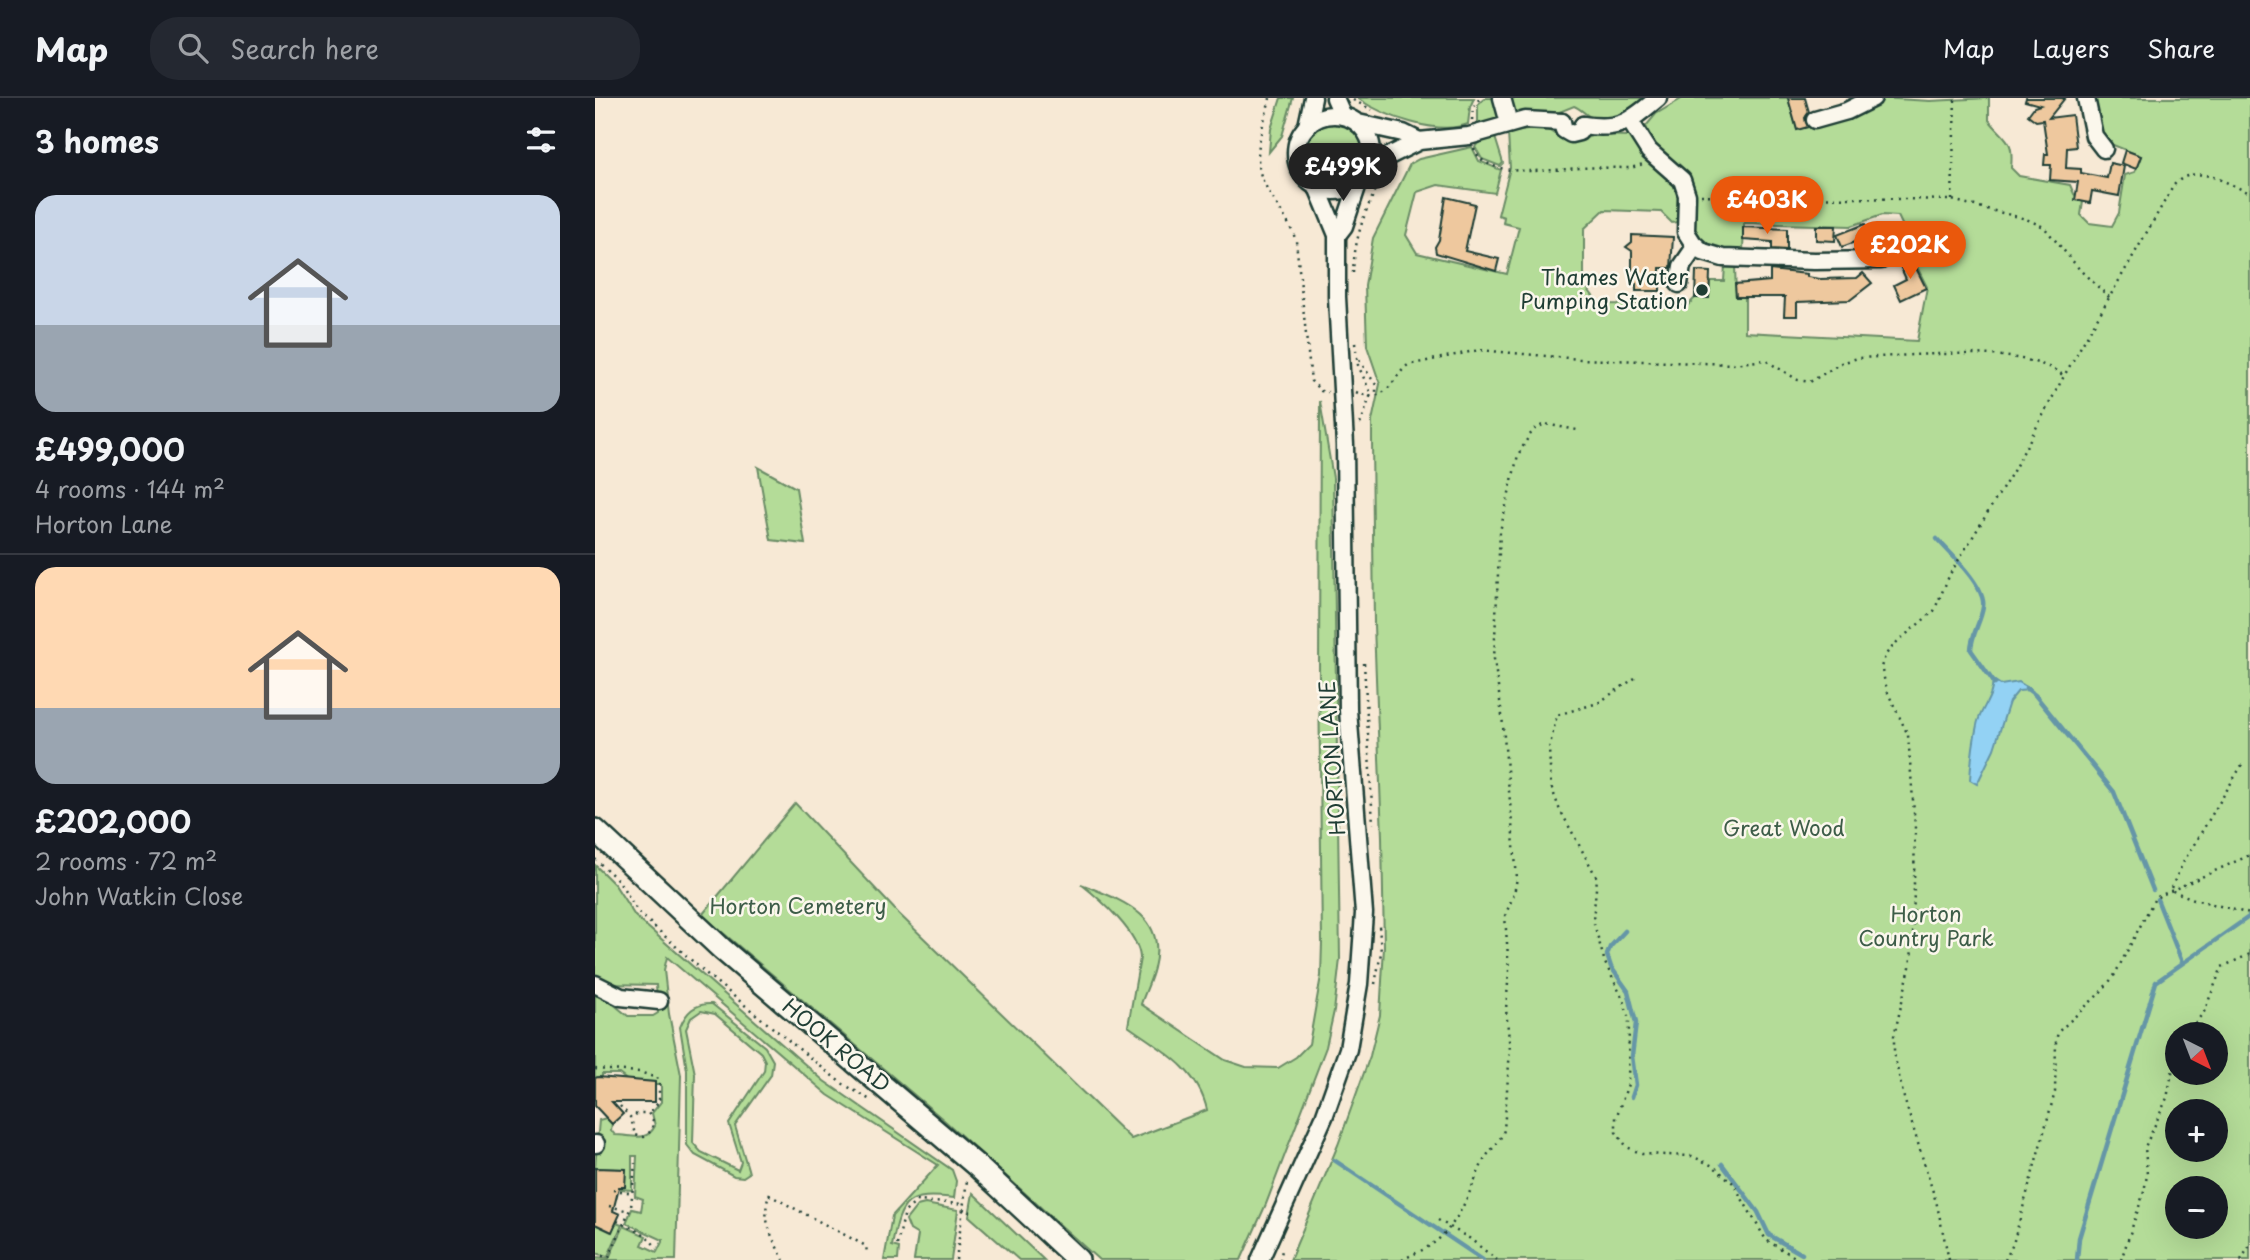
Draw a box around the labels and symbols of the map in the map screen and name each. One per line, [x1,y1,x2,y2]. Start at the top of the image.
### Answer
pin: £499K [1294,144,1392,203]
pin: £403K [1718,176,1816,236]
pin: £202K [1861,222,1959,281]
place label: Thames Water Pumping Station [1520,260,1688,316]
marker: Thames Water Pumping Station [1694,282,1710,298]
street label: HORTON LANE [1310,680,1352,837]
park label: Great Wood [1723,811,1845,843]
park label: Horton Cemetery [709,889,887,921]
park label: Horton Country Park [1858,897,1994,953]
street label: HOOK ROAD [776,990,898,1099]
north arrow [2165,1022,2228,1085]

